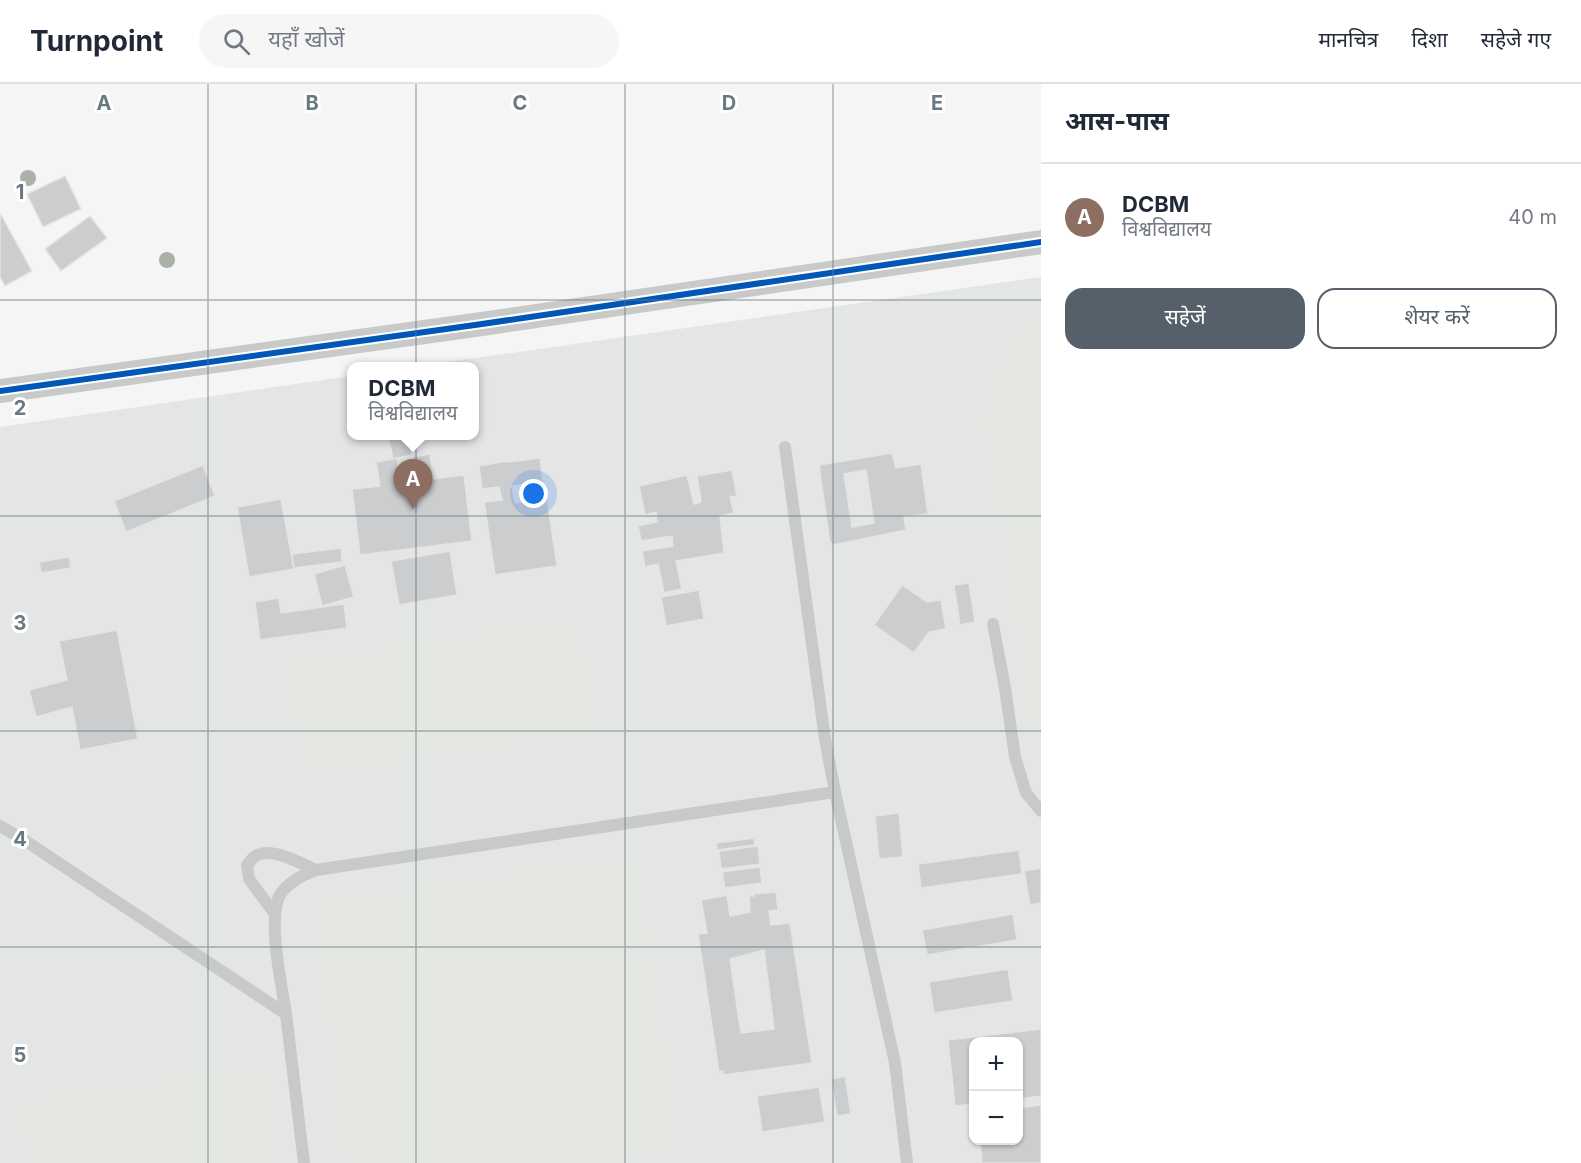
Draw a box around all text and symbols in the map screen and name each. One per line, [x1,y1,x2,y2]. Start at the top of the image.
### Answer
search box [199,14,619,68]
text: Turnpoint [30,24,163,58]
icon: search [220,25,253,58]
text: यहाँ खोजें [268,26,345,52]
text: मानचित्र [1318,27,1378,52]
text: दिशा [1411,27,1448,52]
text: सहेजे गए [1481,27,1551,52]
text: A [97,91,112,115]
text: B [305,91,319,115]
text: C [513,91,527,115]
text: D [722,91,736,115]
text: E [931,91,943,115]
text: आस-पास [1065,105,1169,136]
text: 1 [16,180,24,204]
text: DCBM [1122,191,1189,217]
text: A [1077,205,1092,229]
text: 40 m [1508,205,1557,229]
text: विश्वविद्यालय [1122,217,1211,241]
button: सहेजें [1065,288,1305,349]
button: शेयर करें [1317,288,1557,349]
popup [347,362,479,440]
text: DCBM [368,375,436,401]
text: 2 [14,396,26,420]
text: विश्वविद्यालय [368,401,458,425]
pin: A [394,460,432,509]
your location [519,479,548,508]
text: 3 [14,611,26,635]
text: 4 [13,827,27,851]
map controls [969,1037,1023,1145]
button: + [969,1037,1023,1091]
text: 5 [14,1043,26,1067]
button: − [969,1091,1023,1145]

